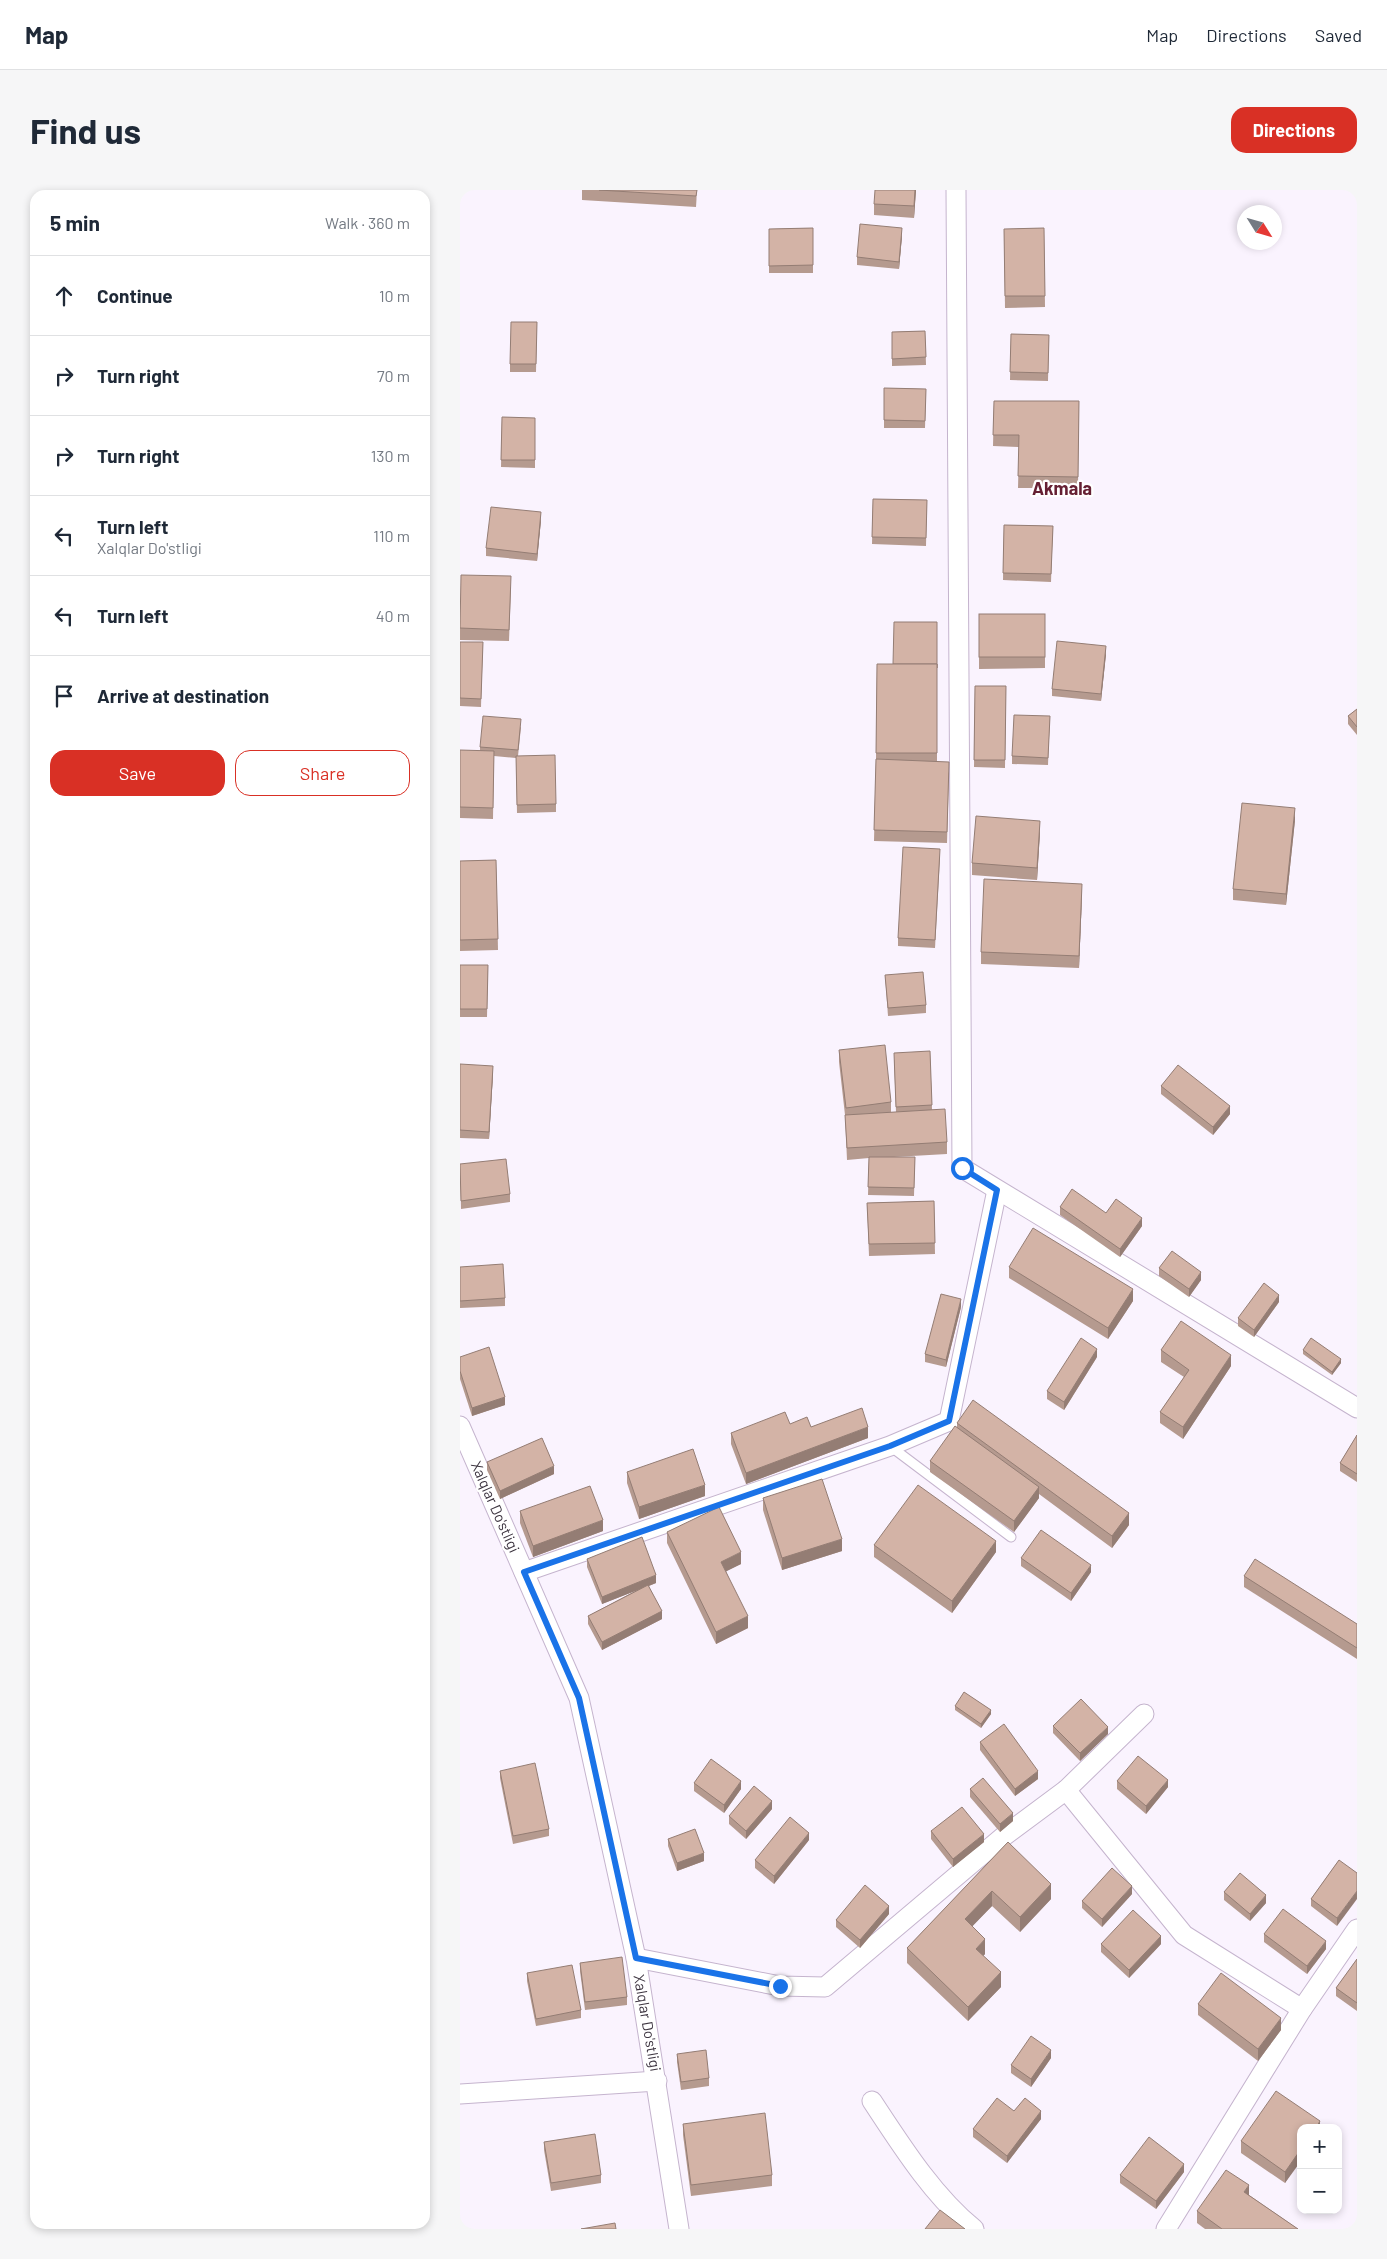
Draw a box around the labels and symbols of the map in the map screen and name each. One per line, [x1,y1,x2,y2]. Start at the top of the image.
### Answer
north arrow [1237,205,1282,250]
district label: Akmala [1032,477,1092,499]
route start [951,1157,974,1180]
street label: Xalqlar Do'stligi [468,1458,524,1555]
street label: Xalqlar Do'stligi [631,1973,665,2073]
route end [769,1975,792,1998]

